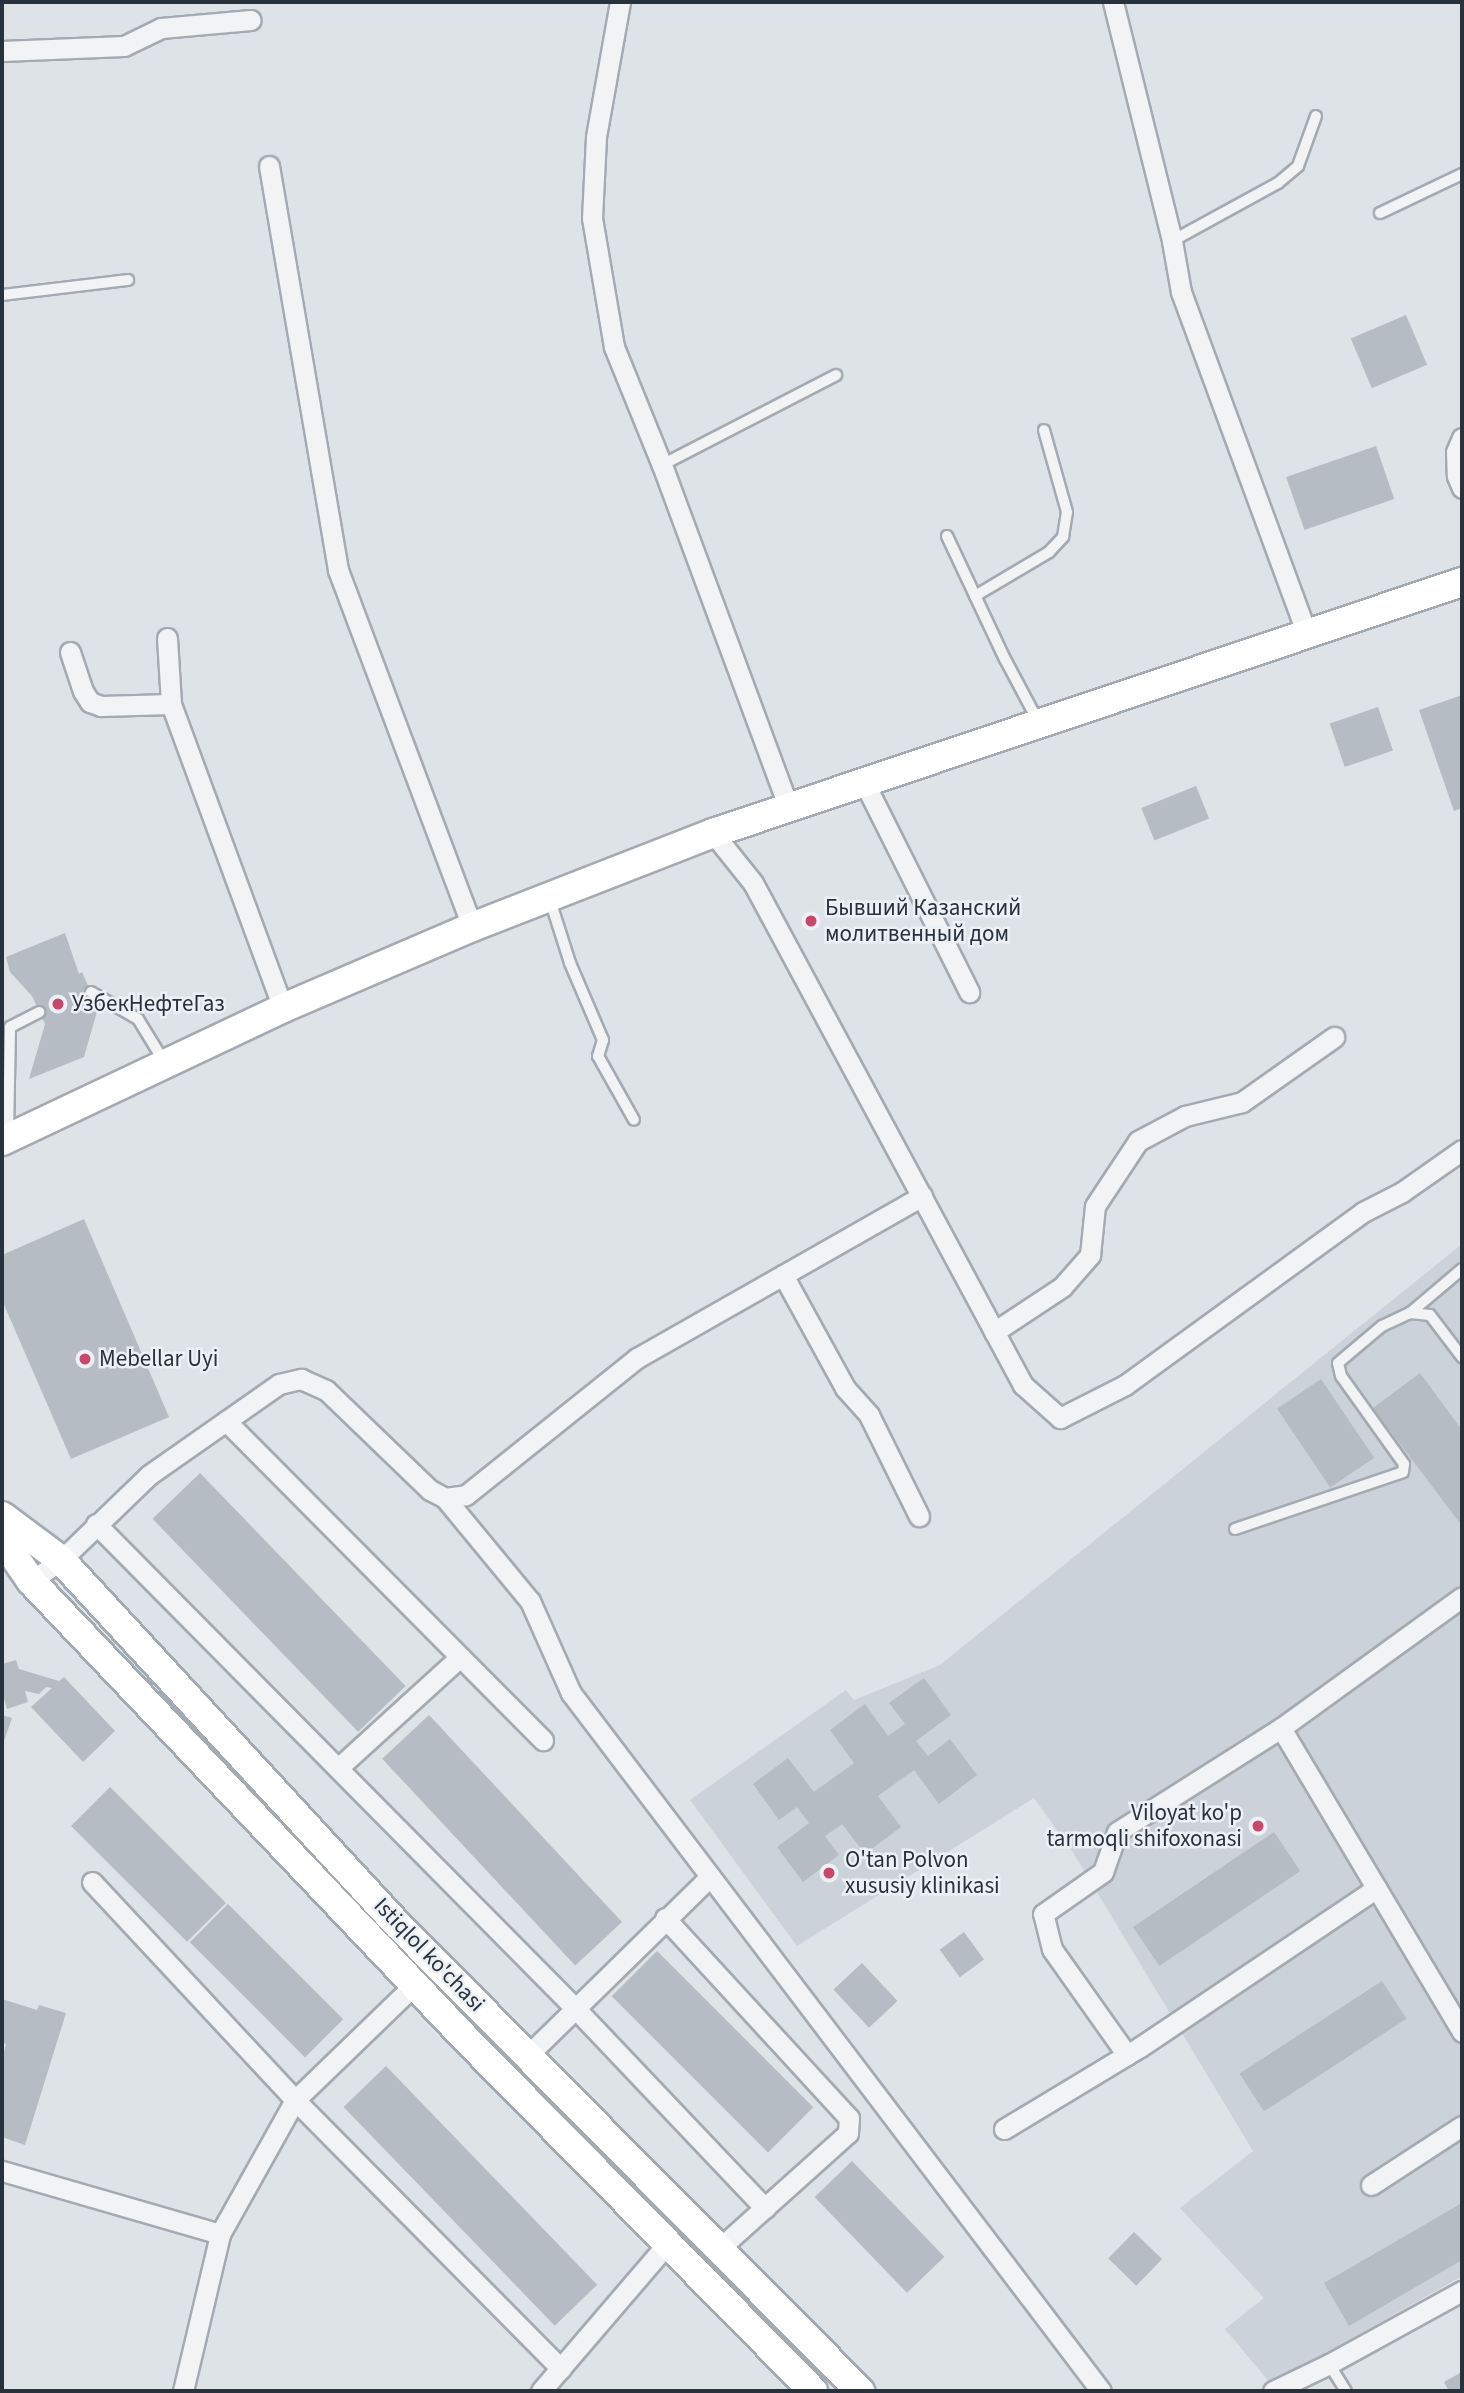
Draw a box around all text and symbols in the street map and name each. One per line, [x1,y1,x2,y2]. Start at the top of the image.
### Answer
place label: Бывший Казанский молитвенный дом [825,894,1021,948]
marker: Бывший Казанский молитвенный дом [803,913,819,929]
place label: УзбекНефтеГаз [72,990,225,1018]
marker: УзбекНефтеГаз [50,996,66,1012]
place label: Mebellar Uyi [99,1345,218,1373]
marker: Mebellar Uyi [77,1351,93,1367]
place label: Viloyat ko'p tarmoqli shifoxonasi [1047,1799,1242,1853]
marker: Viloyat ko'p tarmoqli shifoxonasi [1248,1816,1268,1836]
place label: O'tan Polvon xususiy klinikasi [845,1846,1000,1900]
marker: O'tan Polvon xususiy klinikasi [819,1863,839,1883]
street label: Istiqlol ko'chasi [368,1892,490,2018]

